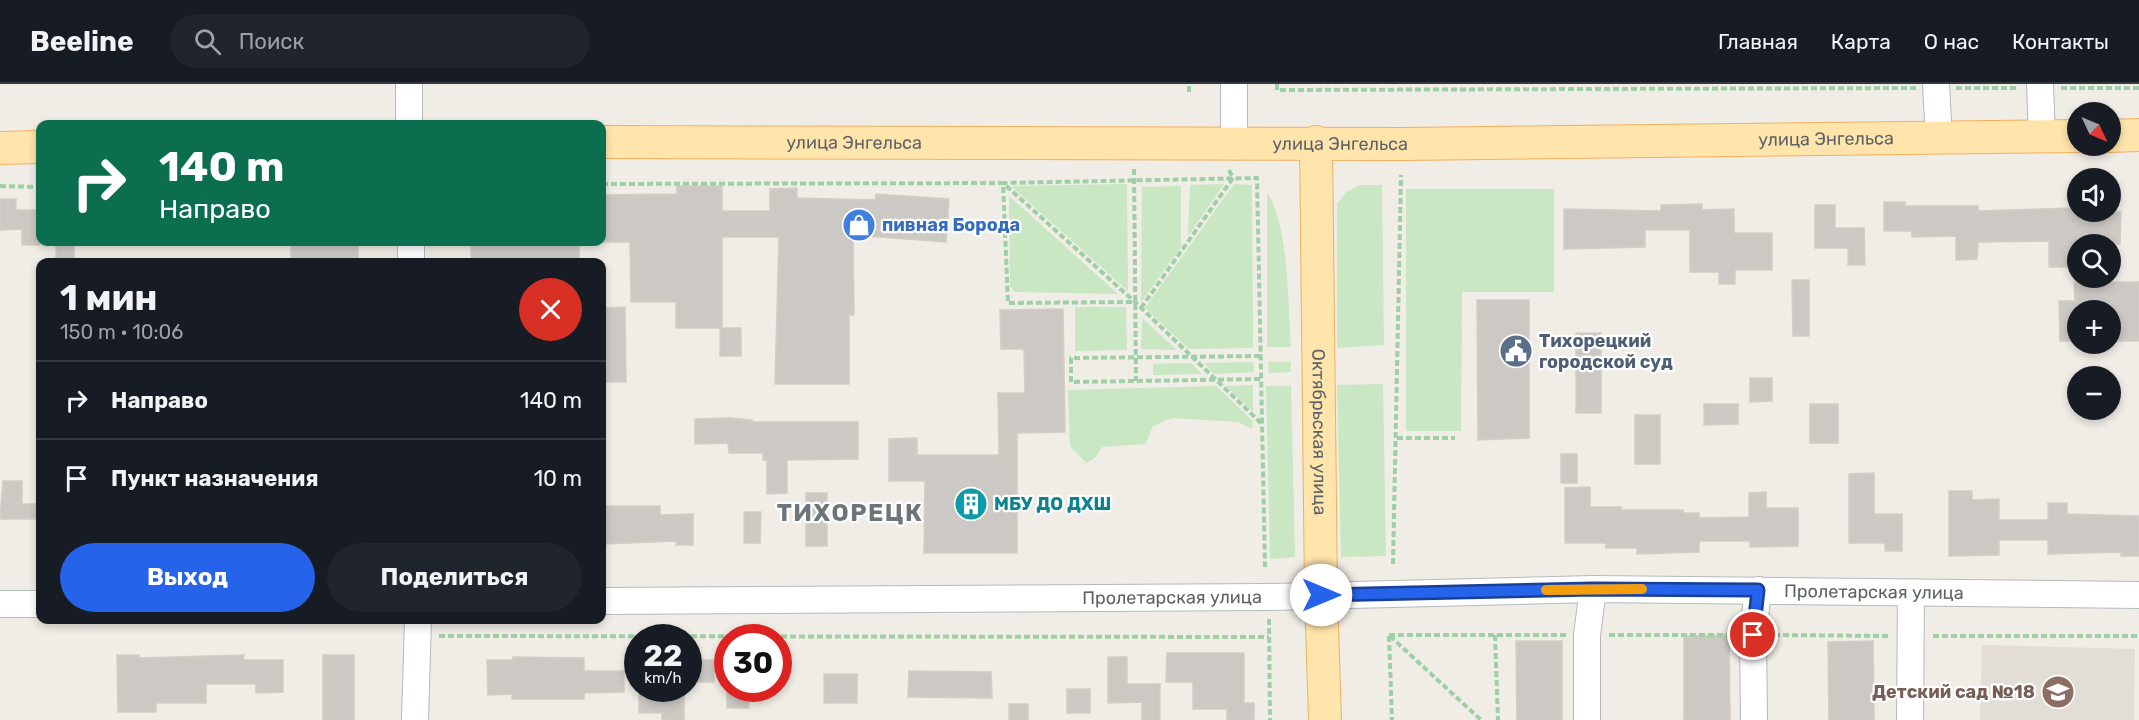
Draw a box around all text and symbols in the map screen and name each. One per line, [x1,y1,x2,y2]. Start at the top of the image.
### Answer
search box [170,14,590,68]
text: Beeline [30,25,134,58]
icon: search [191,25,224,58]
text: Поиск [239,28,304,55]
text: Главная [1718,29,1798,54]
text: Карта [1831,29,1891,54]
text: О нас [1924,29,1979,54]
text: Контакты [2012,29,2109,54]
north arrow [2067,102,2121,156]
map controls [2067,102,2121,420]
street label: улица Энгельса [1758,127,1894,151]
street label: улица Энгельса [786,131,922,154]
street label: улица Энгельса [1272,133,1408,155]
text: 140 m [159,142,285,192]
icon: right [60,144,138,222]
button: sound [2067,168,2121,222]
text: Направо [159,193,271,225]
shop icon: пивная Борода [841,207,877,243]
place label: пивная Борода [882,214,1020,236]
button: search [2067,234,2121,288]
text: 1 мин [60,276,158,319]
button: close [519,278,582,341]
button: + [2067,300,2121,354]
text: 150 m · 10:06 [60,320,183,344]
place label: Тихорецкий городской суд [1539,330,1673,373]
public building icon: Тихорецкий городской суд [1498,333,1534,369]
street label: Октябрьская улица [1307,349,1331,515]
button: − [2067,366,2121,420]
icon: right [60,384,93,417]
text: Направо [111,387,208,414]
text: 140 m [520,387,582,414]
icon: arrive [60,462,93,495]
text: Пункт назначения [111,465,319,492]
text: 10 m [534,465,582,492]
building icon: МБУ ДО ДХШ [953,486,989,522]
place label: МБУ ДО ДХШ [994,493,1111,515]
district label: ТИХОРЕЦК [777,499,923,527]
button: Выход [60,543,315,612]
button: Поделиться [327,543,582,612]
position arrow [1289,563,1353,627]
street label: Пролетарская улица [1784,580,1964,604]
street label: Пролетарская улица [1082,586,1262,609]
pin [1727,609,1778,660]
icon: arrive [1736,618,1769,651]
speed limit sign: 30 [714,624,792,702]
text: 22 [644,638,683,674]
text: km/h [644,669,682,687]
school or university icon: Детский сад №18 [2040,674,2076,710]
place label: Детский сад №18 [1872,681,2035,703]

